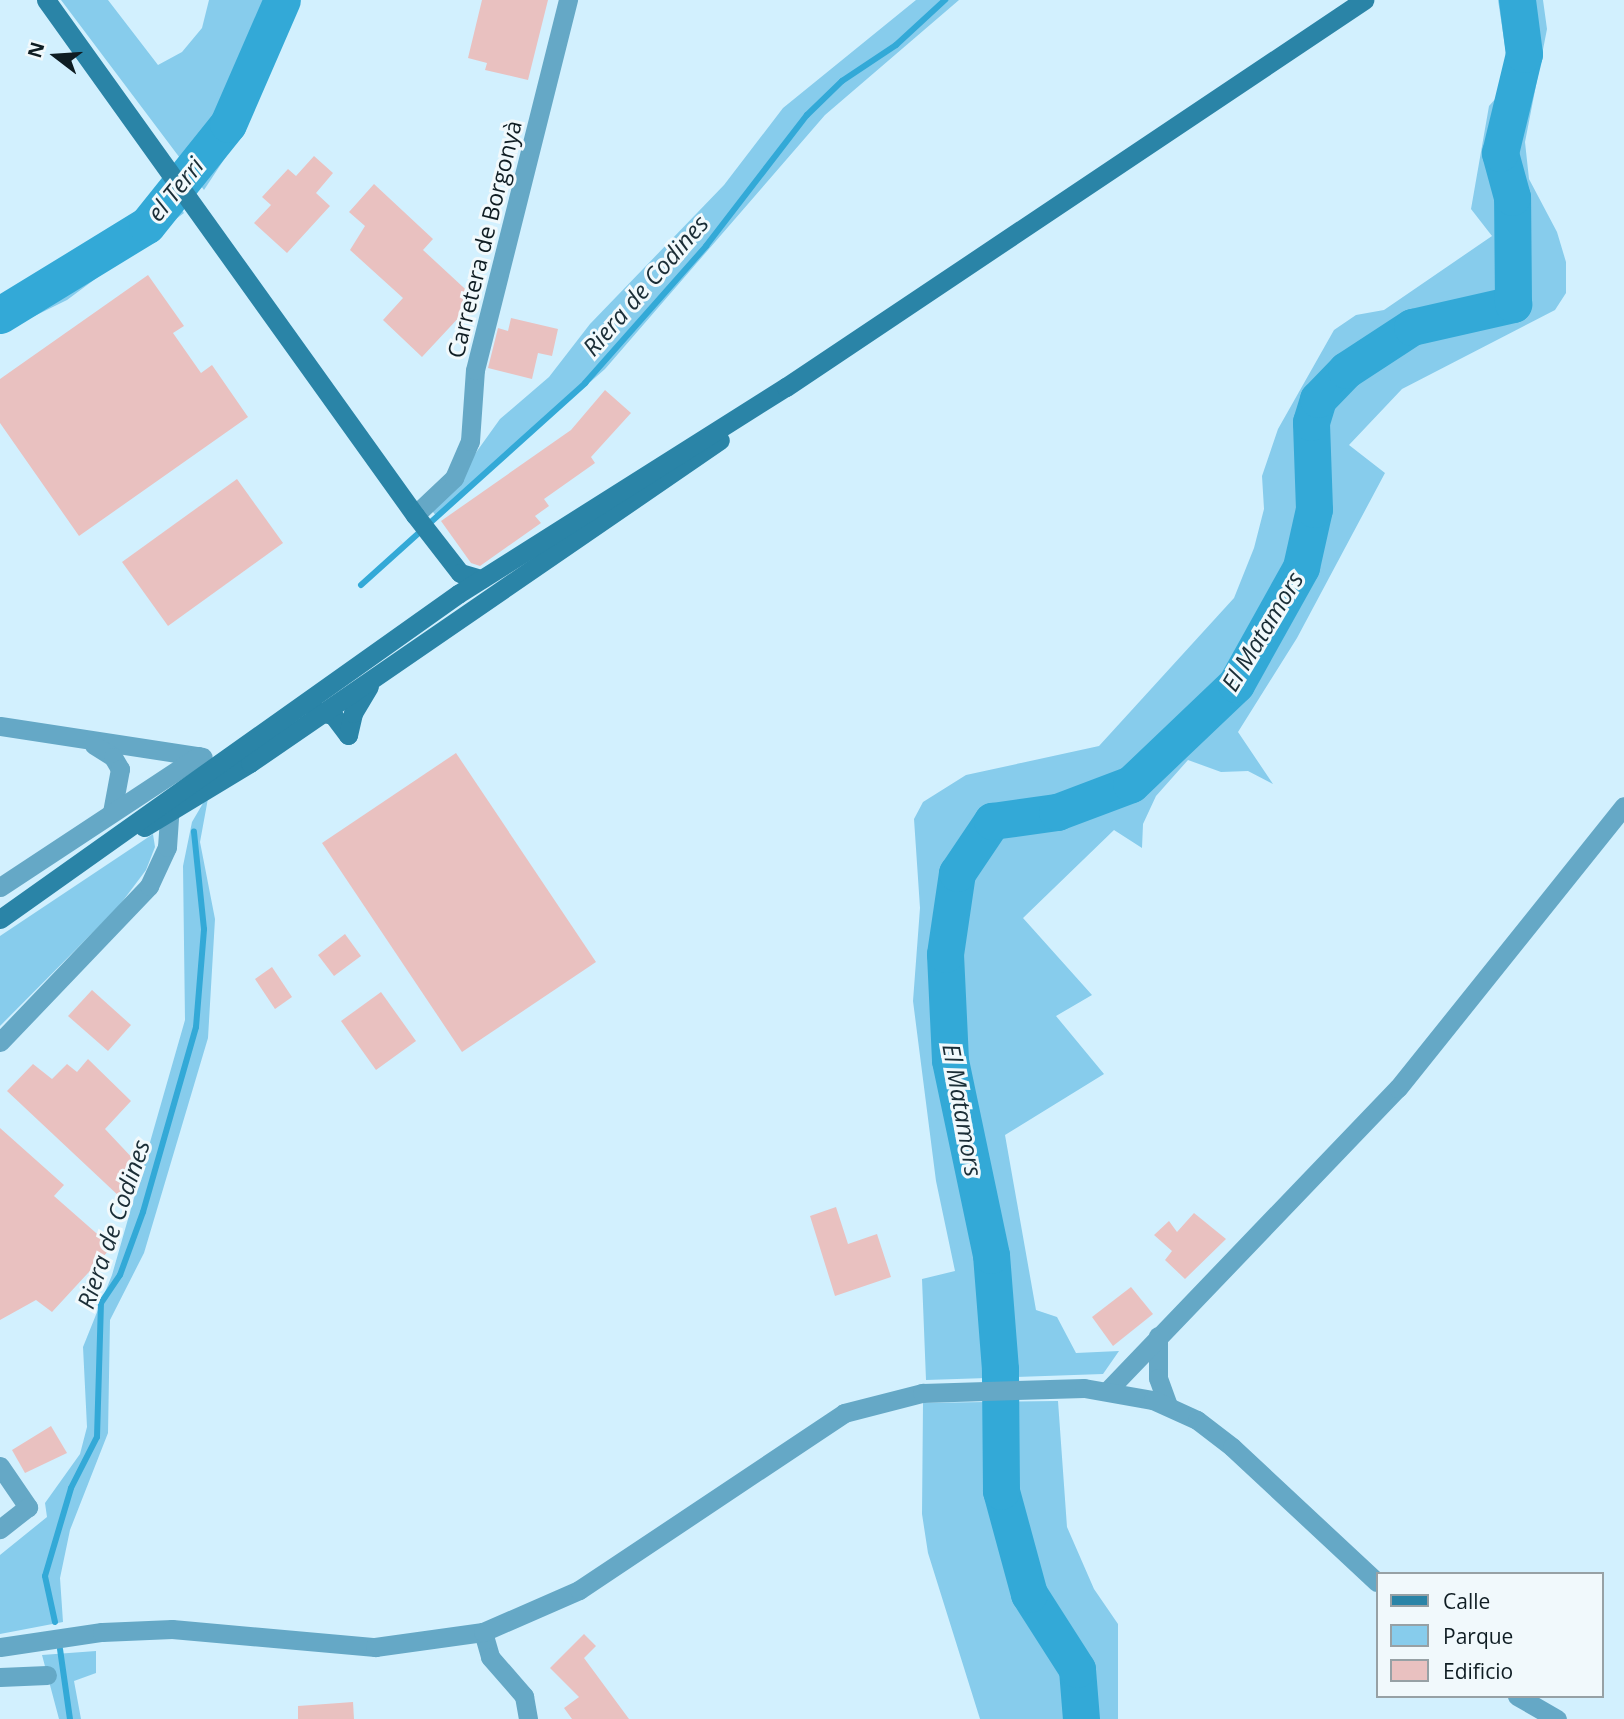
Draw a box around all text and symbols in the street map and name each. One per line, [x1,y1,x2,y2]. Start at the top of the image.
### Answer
north arrow [21,21,91,91]
text: N [21,39,51,61]
street label: Carretera de Borgonyà [441,117,527,361]
water label: el Terri [141,151,209,227]
water label: Riera de Codines [576,209,714,361]
water label: El Matamors [1215,566,1309,696]
water label: El Matamors [937,1041,989,1179]
water label: Riera de Codines [71,1136,155,1312]
legend [1376,1572,1603,1698]
text: Calle [1443,1587,1490,1615]
text: Parque [1443,1622,1513,1650]
text: Edificio [1443,1657,1513,1685]

